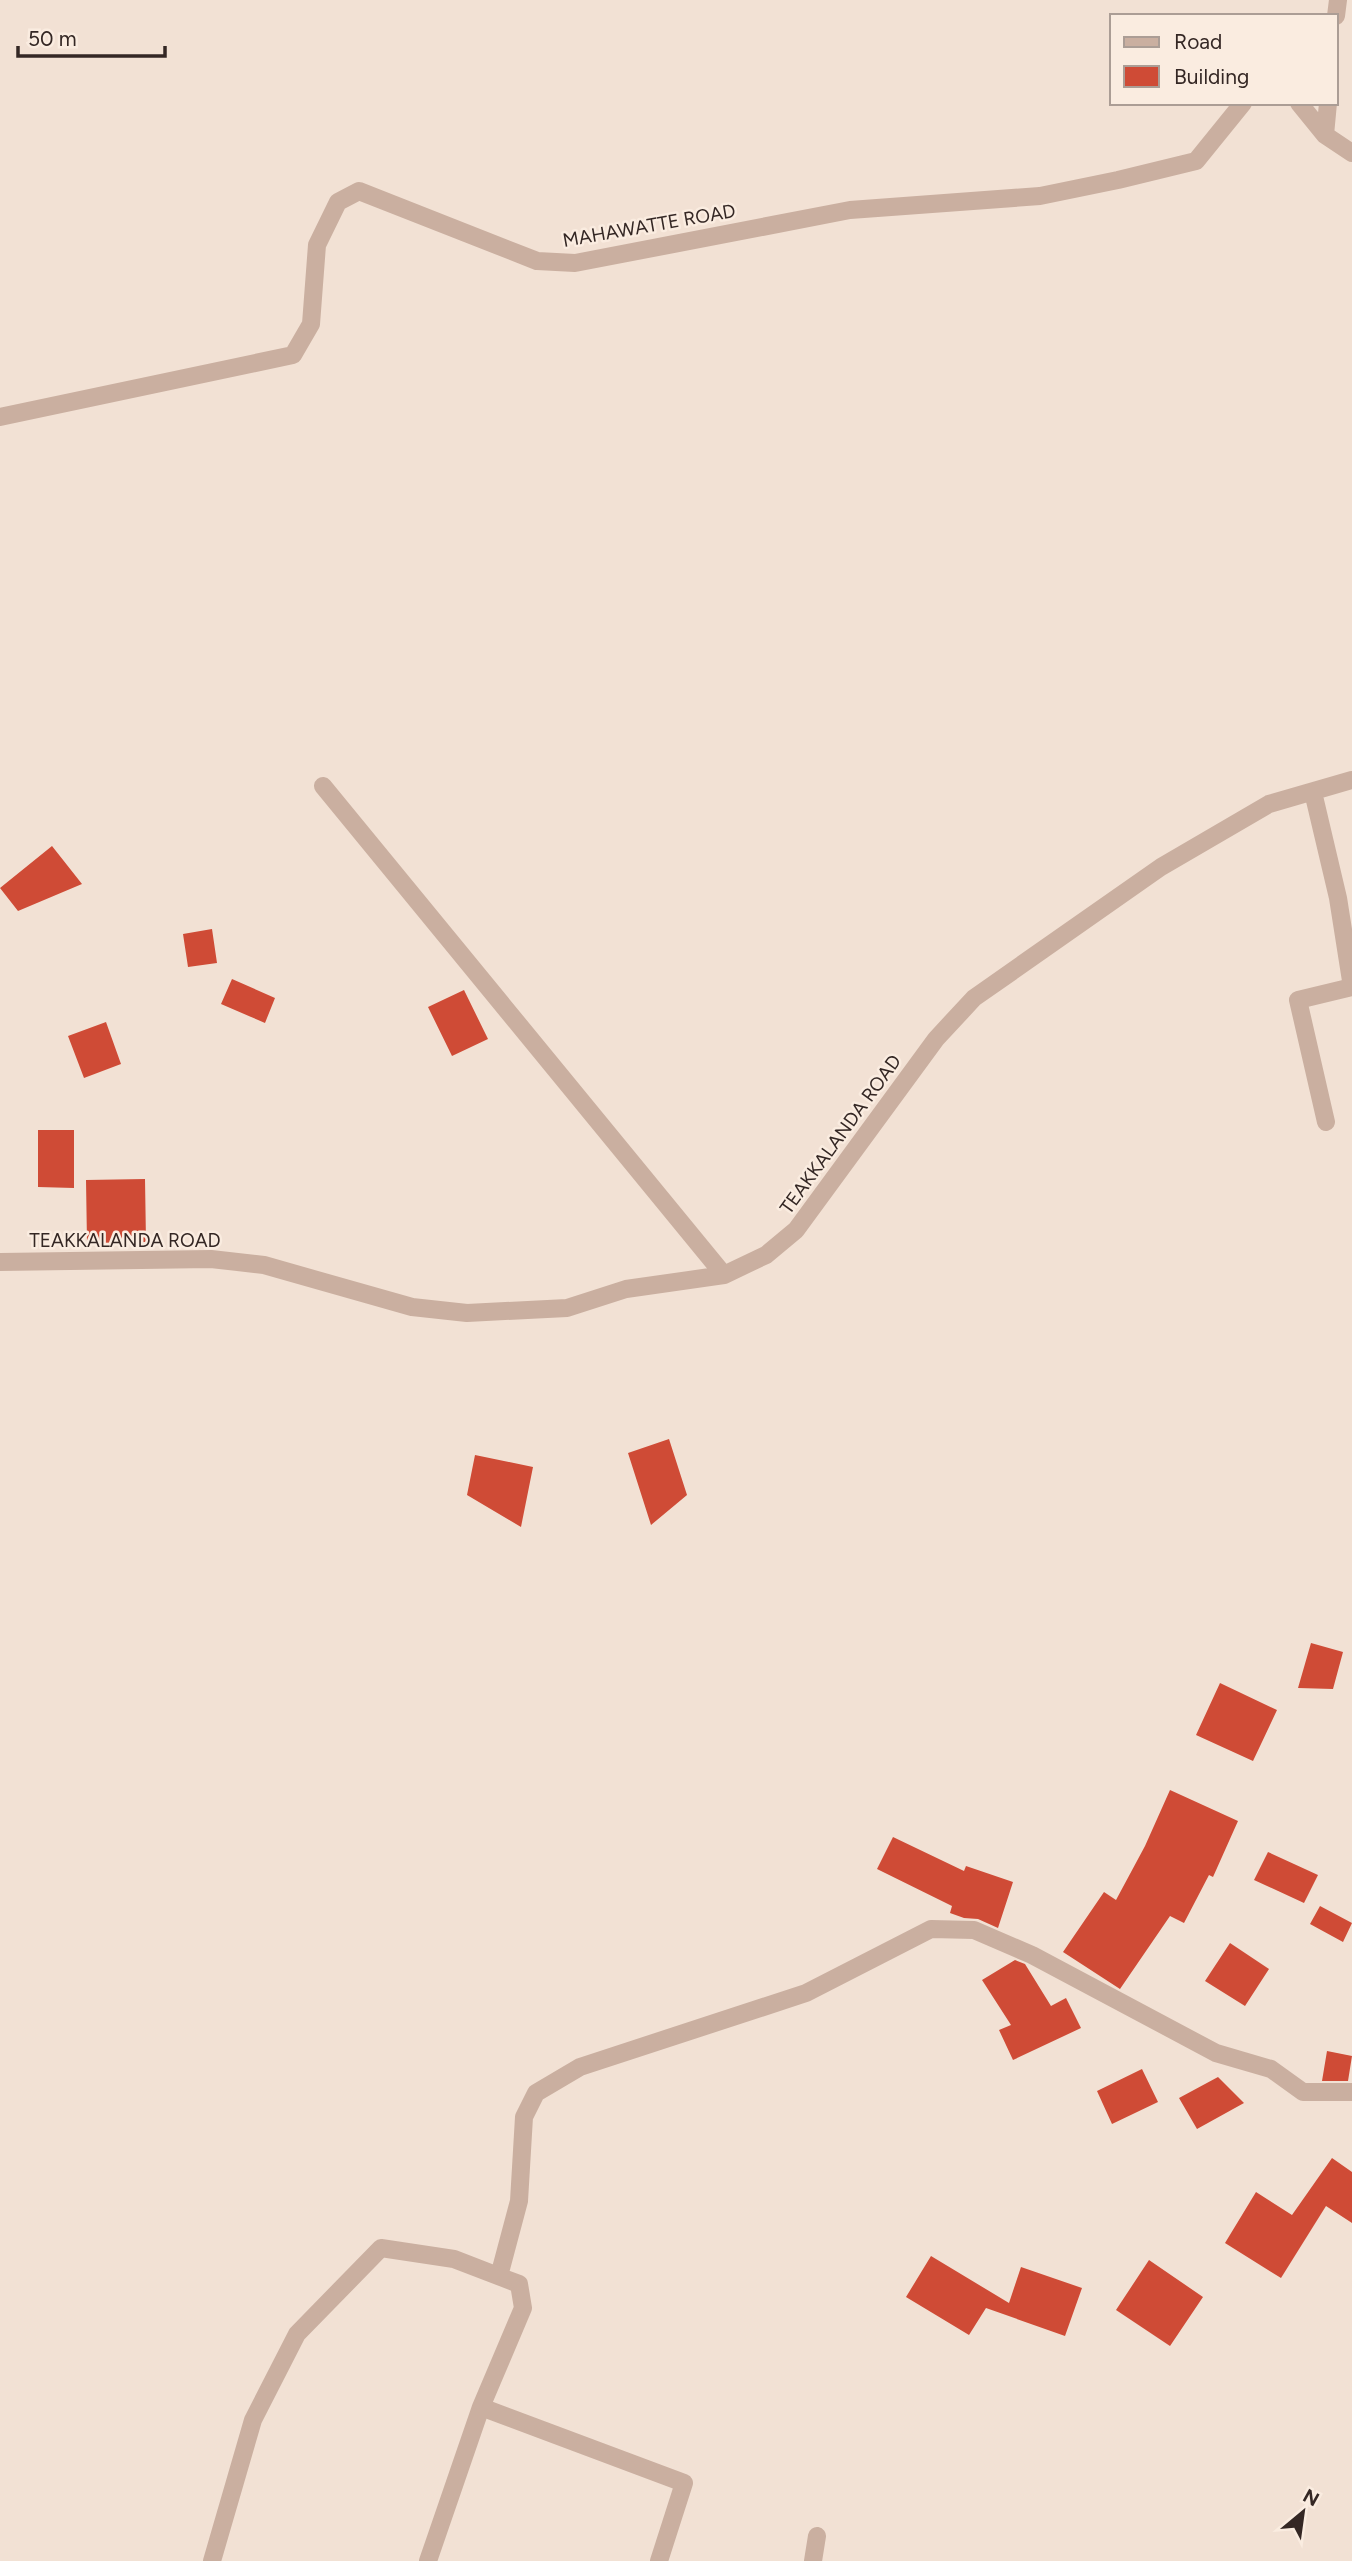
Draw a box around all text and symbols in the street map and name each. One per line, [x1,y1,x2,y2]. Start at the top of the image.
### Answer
scale bar [18,14,164,58]
legend [1110,14,1338,105]
text: 50 m [28,26,77,51]
text: Road [1174,29,1222,54]
text: Building [1174,64,1249,89]
street label: MAHAWATTE ROAD [561,199,737,252]
street label: TEAKKALANDA ROAD [775,1050,906,1218]
street label: TEAKKALANDA ROAD [29,1229,221,1252]
north arrow [1268,2477,1338,2547]
text: N [1299,2484,1323,2511]

